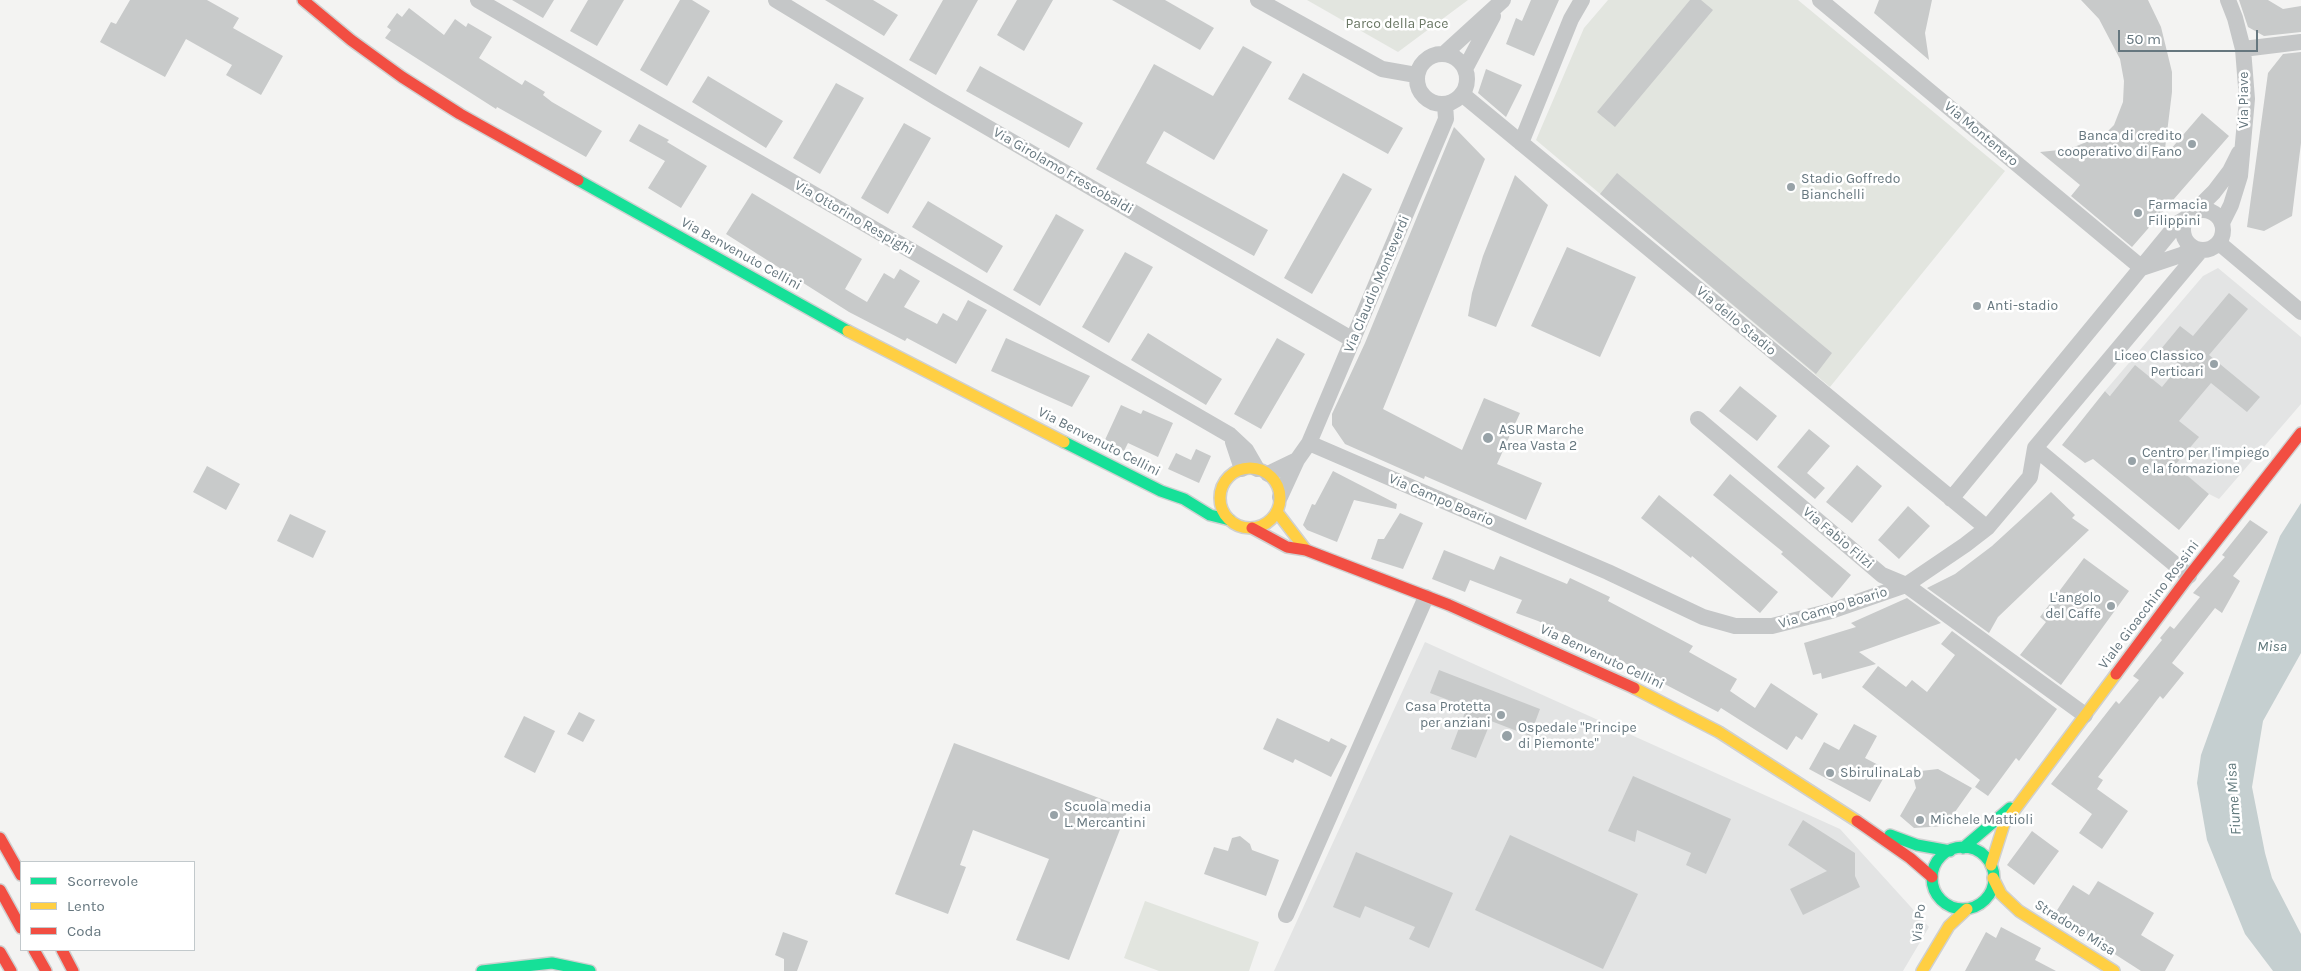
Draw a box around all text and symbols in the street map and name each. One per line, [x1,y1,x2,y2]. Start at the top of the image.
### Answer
park label: Parco della Pace [1346,16,1448,32]
scale bar [2121,20,2261,52]
text: 50 m [2126,30,2161,48]
street label: Via Piave [2236,72,2252,128]
street label: Via Montenero [1940,98,2022,170]
street label: Via Girolamo Frescobaldi [990,124,1136,218]
place label: Banca di credito cooperativo di Fano [2057,128,2182,160]
marker: Banca di credito cooperativo di Fano [2186,138,2198,150]
place label: Stadio Goffredo Bianchelli [1801,171,1900,203]
street label: Via Ottorino Respighi [791,177,917,259]
marker: Stadio Goffredo Bianchelli [1785,181,1797,193]
place label: Farmacia Filippini [2148,197,2208,230]
marker: Farmacia Filippini [2132,207,2144,219]
street label: Via Claudio Monteverdi [1340,213,1414,355]
street label: Via Benvenuto Cellini [678,214,804,294]
street label: Via dello Stadio [1693,283,1779,359]
place label: Anti-stadio [1987,298,2058,314]
marker: Anti-stadio [1971,300,1983,312]
place label: Liceo Classico Perticari [2114,348,2204,381]
marker: Liceo Classico Perticari [2208,358,2220,370]
street label: Via Benvenuto Cellini [1035,404,1163,480]
place label: ASUR Marche Area Vasta 2 [1499,422,1584,454]
marker: ASUR Marche Area Vasta 2 [1481,431,1495,445]
place label: Centro per l'impiego e la formazione [2142,445,2269,478]
marker: Centro per l'impiego e la formazione [2126,455,2138,467]
street label: Via Campo Boario [1386,470,1496,530]
street label: Via Fabio Filzi [1799,503,1877,573]
street label: Viale Gioacchino Rossini [2095,537,2203,673]
street label: Via Campo Boario [1777,584,1889,632]
place label: L'angolo del Caffe [2045,590,2101,622]
marker: L'angolo del Caffe [2105,600,2117,612]
street label: Via Benvenuto Cellini [1537,621,1667,693]
water label: Misa [2257,638,2287,656]
place label: Casa Protetta per anziani [1405,699,1491,732]
marker: Casa Protetta per anziani [1495,709,1507,721]
place label: Ospedale "Principe di Piemonte" [1518,720,1637,752]
marker: Ospedale "Principe di Piemonte" [1500,729,1514,743]
water label: Fiume Misa [2223,762,2245,836]
place label: SbirulinaLab [1840,765,1921,781]
marker: SbirulinaLab [1824,767,1836,779]
place label: Scuola media L. Mercantini [1064,799,1151,832]
marker: Scuola media L. Mercantini [1048,809,1060,821]
place label: Michele Mattioli [1930,812,2033,828]
marker: Michele Mattioli [1914,814,1926,826]
legend [20,861,195,951]
text: Scorrevole [67,872,138,890]
street label: Stradone Misa [2031,896,2119,960]
text: Lento [67,897,105,915]
street label: Via Po [1909,903,1929,943]
text: Coda [67,922,102,940]

